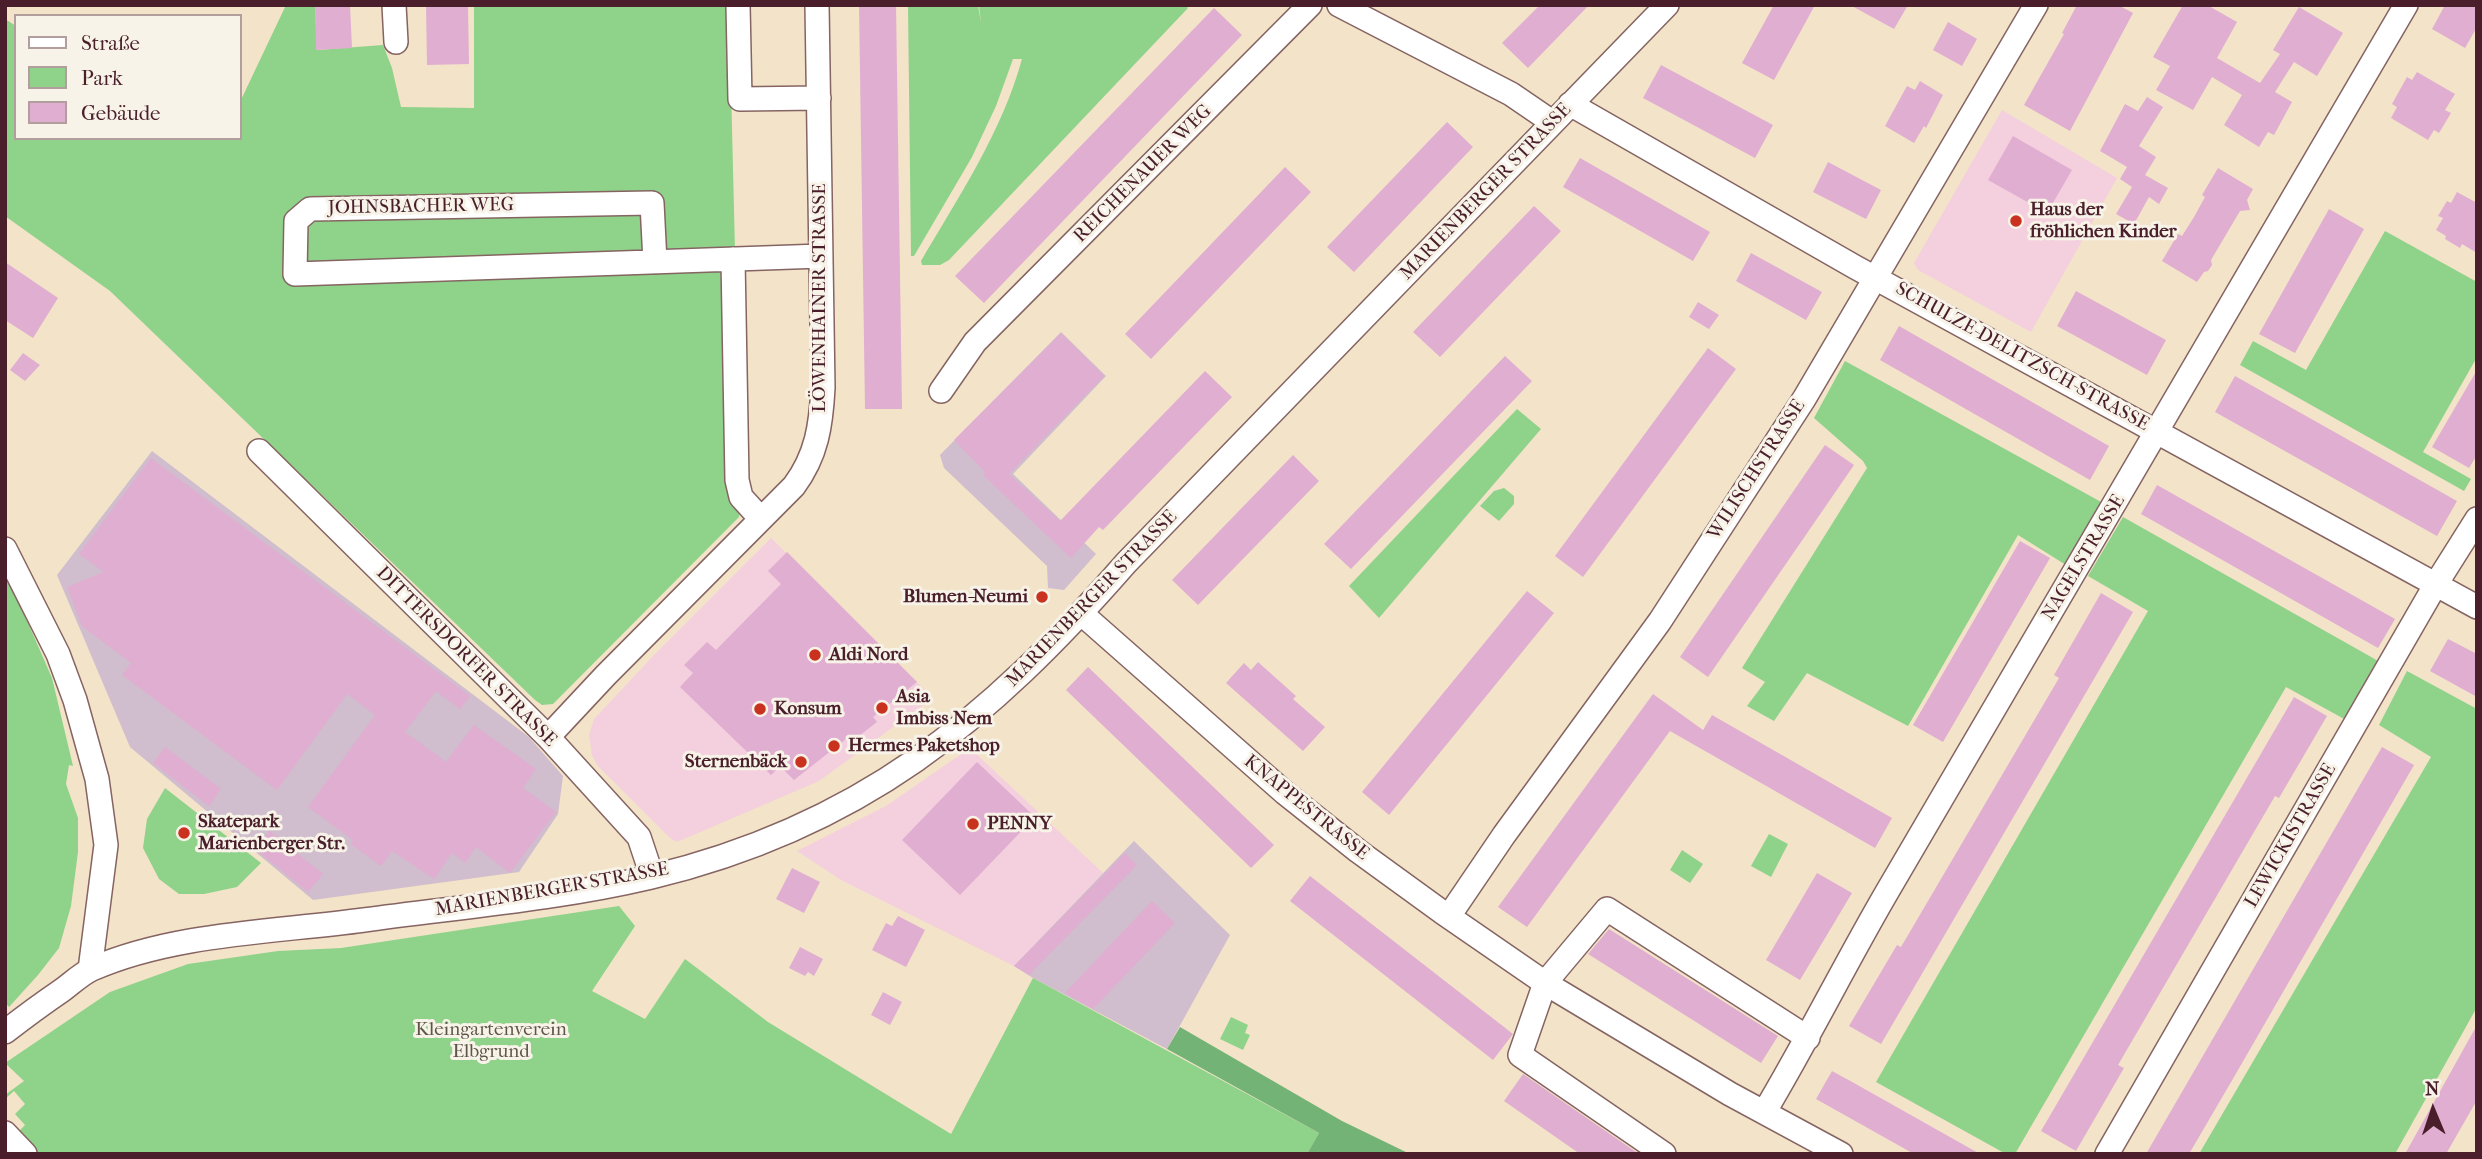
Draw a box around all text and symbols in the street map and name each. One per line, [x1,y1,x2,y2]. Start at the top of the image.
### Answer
legend [14,14,242,140]
text: Straße [81,31,140,55]
text: Park [81,66,123,90]
street label: MARIENBERGER STRASSE [1396,99,1576,285]
street label: REICHENAUER WEG [1069,100,1217,248]
text: Gebäude [81,101,161,125]
street label: LÖWENHAINER STRASSE [809,183,831,413]
street label: JOHNSBACHER WEG [328,194,514,220]
place label: Haus der fröhlichen Kinder [2030,199,2177,243]
marker: Haus der fröhlichen Kinder [2008,213,2024,229]
street label: SCHULZE-DELITZSCH-STRASSE [1891,278,2153,436]
street label: WILISCHSTRASSE [1703,396,1811,544]
street label: NAGELSTRASSE [2038,491,2130,625]
street label: MARIENBERGER STRASSE [1002,506,1182,692]
street label: DITTERSDORFER STRASSE [371,562,561,752]
place label: Blumen-Neumi [903,586,1028,608]
marker: Blumen-Neumi [1034,589,1050,605]
place label: Aldi Nord [829,644,908,666]
marker: Aldi Nord [807,647,823,663]
place label: Asia Imbiss Nem [896,686,992,730]
place label: Konsum [774,698,842,720]
marker: Asia Imbiss Nem [874,700,890,716]
marker: Konsum [752,701,768,717]
place label: Hermes Paketshop [848,735,1000,757]
marker: Hermes Paketshop [826,738,842,754]
place label: Sternenbäck [685,751,787,773]
street label: KNAPPESTRASSE [1239,751,1373,865]
marker: Sternenbäck [793,754,809,770]
street label: LEWICKISTRASSE [2240,760,2342,912]
place label: Skatepark Marienberger Str. [198,811,345,855]
place label: PENNY [987,813,1052,835]
marker: PENNY [965,816,981,832]
marker: Skatepark Marienberger Str. [176,825,192,841]
street label: MARIENBERGER STRASSE [433,858,671,922]
park label: Kleingartenverein Elbgrund [415,1019,567,1063]
north arrow [2398,1075,2468,1145]
text: N [2425,1078,2440,1100]

